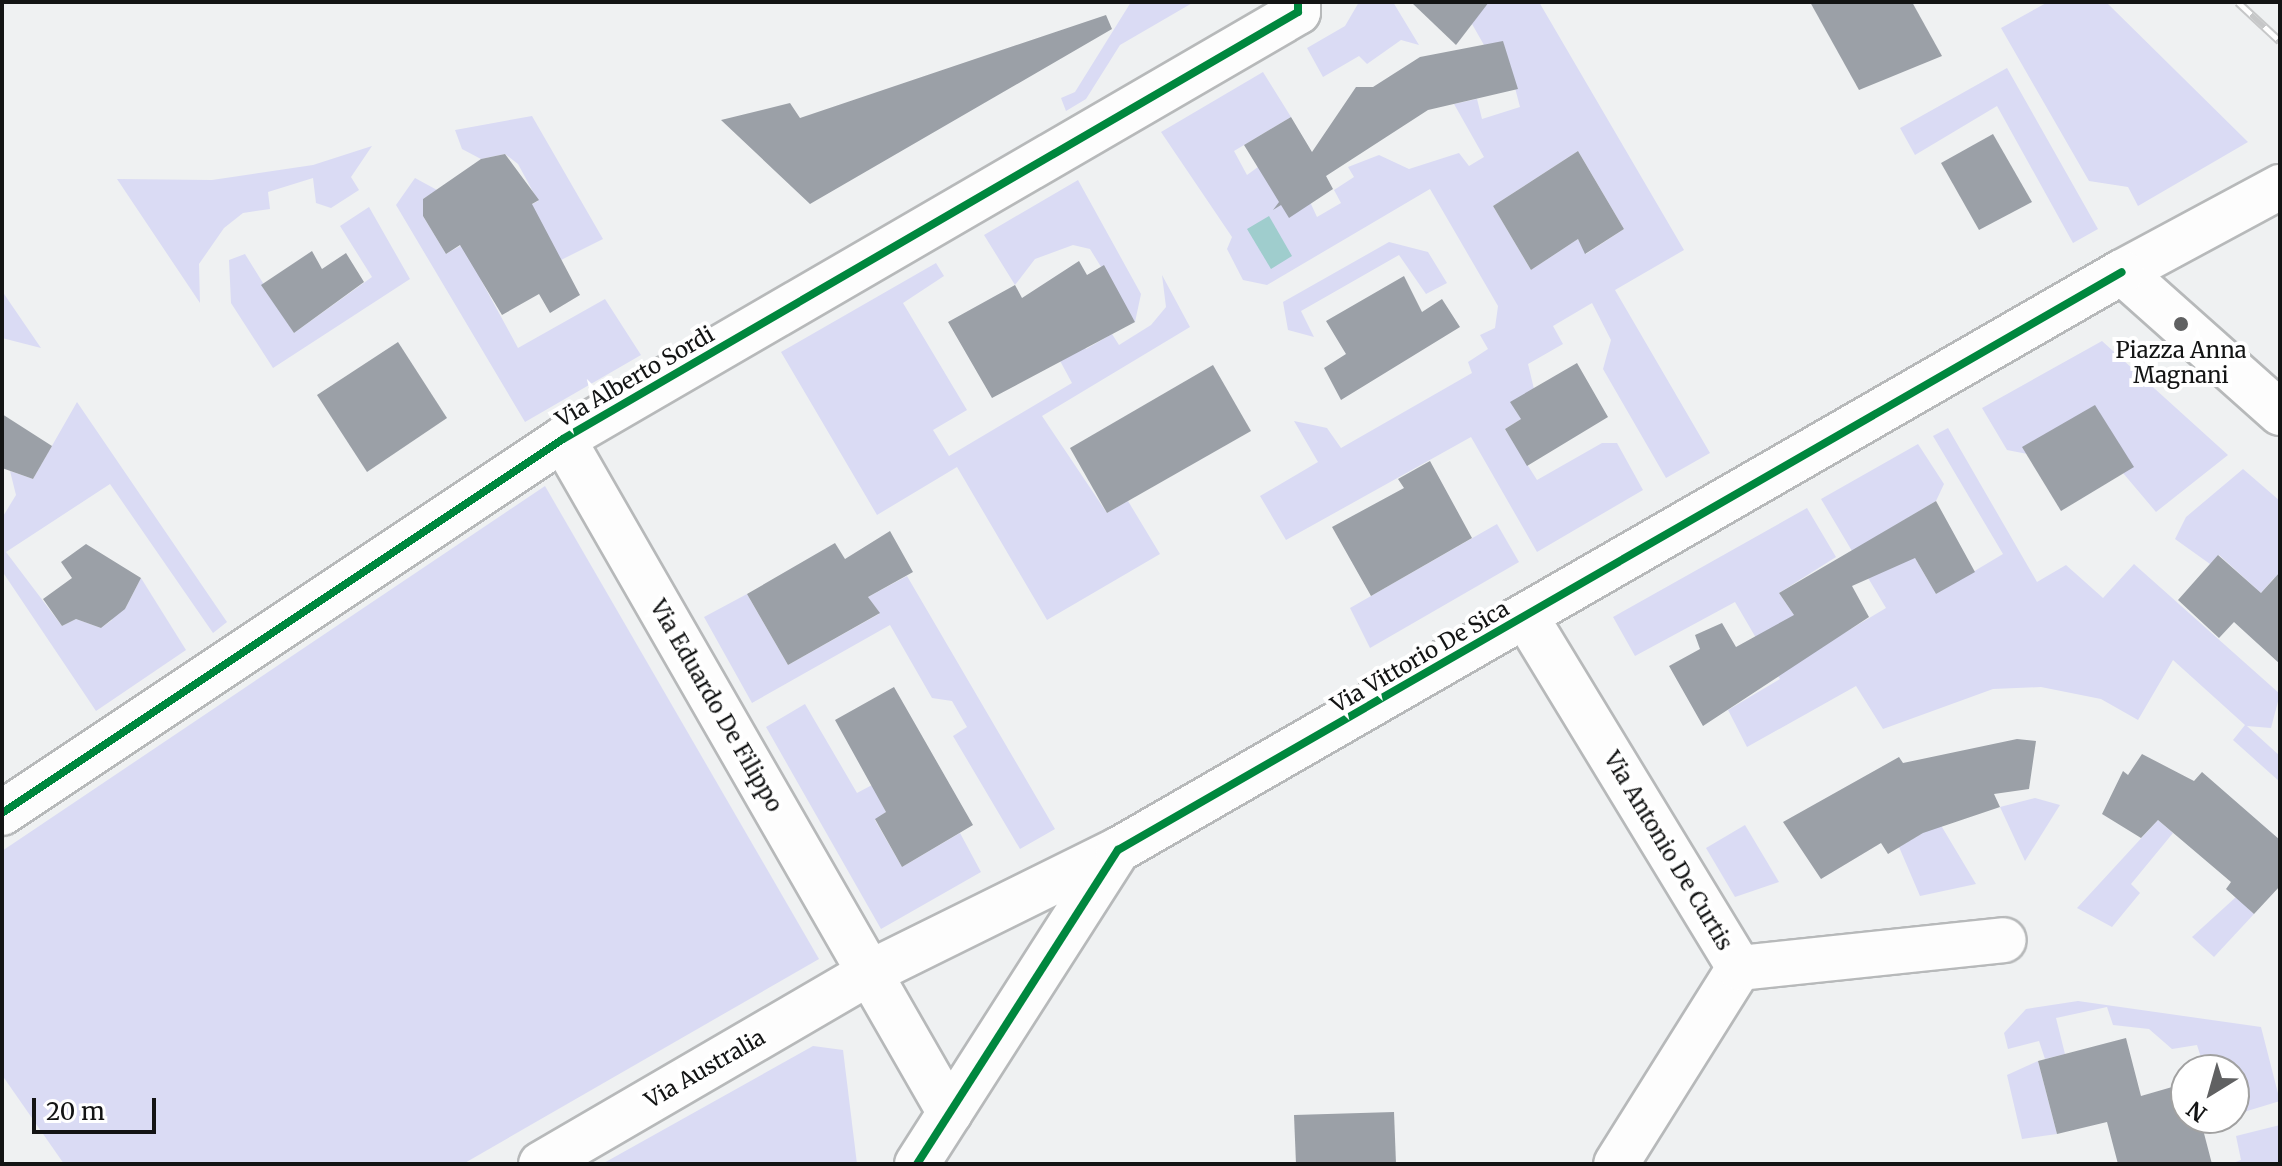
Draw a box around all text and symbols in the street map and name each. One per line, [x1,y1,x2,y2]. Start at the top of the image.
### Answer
marker: Piazza Anna Magnani [2172,315,2190,333]
street label: Via Alberto Sordi [551,321,719,433]
place label: Piazza Anna Magnani [2115,337,2247,388]
street label: Via Eduardo De Filippo [644,595,788,817]
street label: Via Vittorio De Sica [1326,595,1514,719]
street label: Via Antonio De Curtis [1598,747,1738,955]
street label: Via Australia [640,1024,770,1114]
north arrow [2170,1054,2250,1134]
scale bar [36,1082,160,1132]
text: N [2181,1095,2212,1128]
text: 20 m [46,1096,105,1127]

